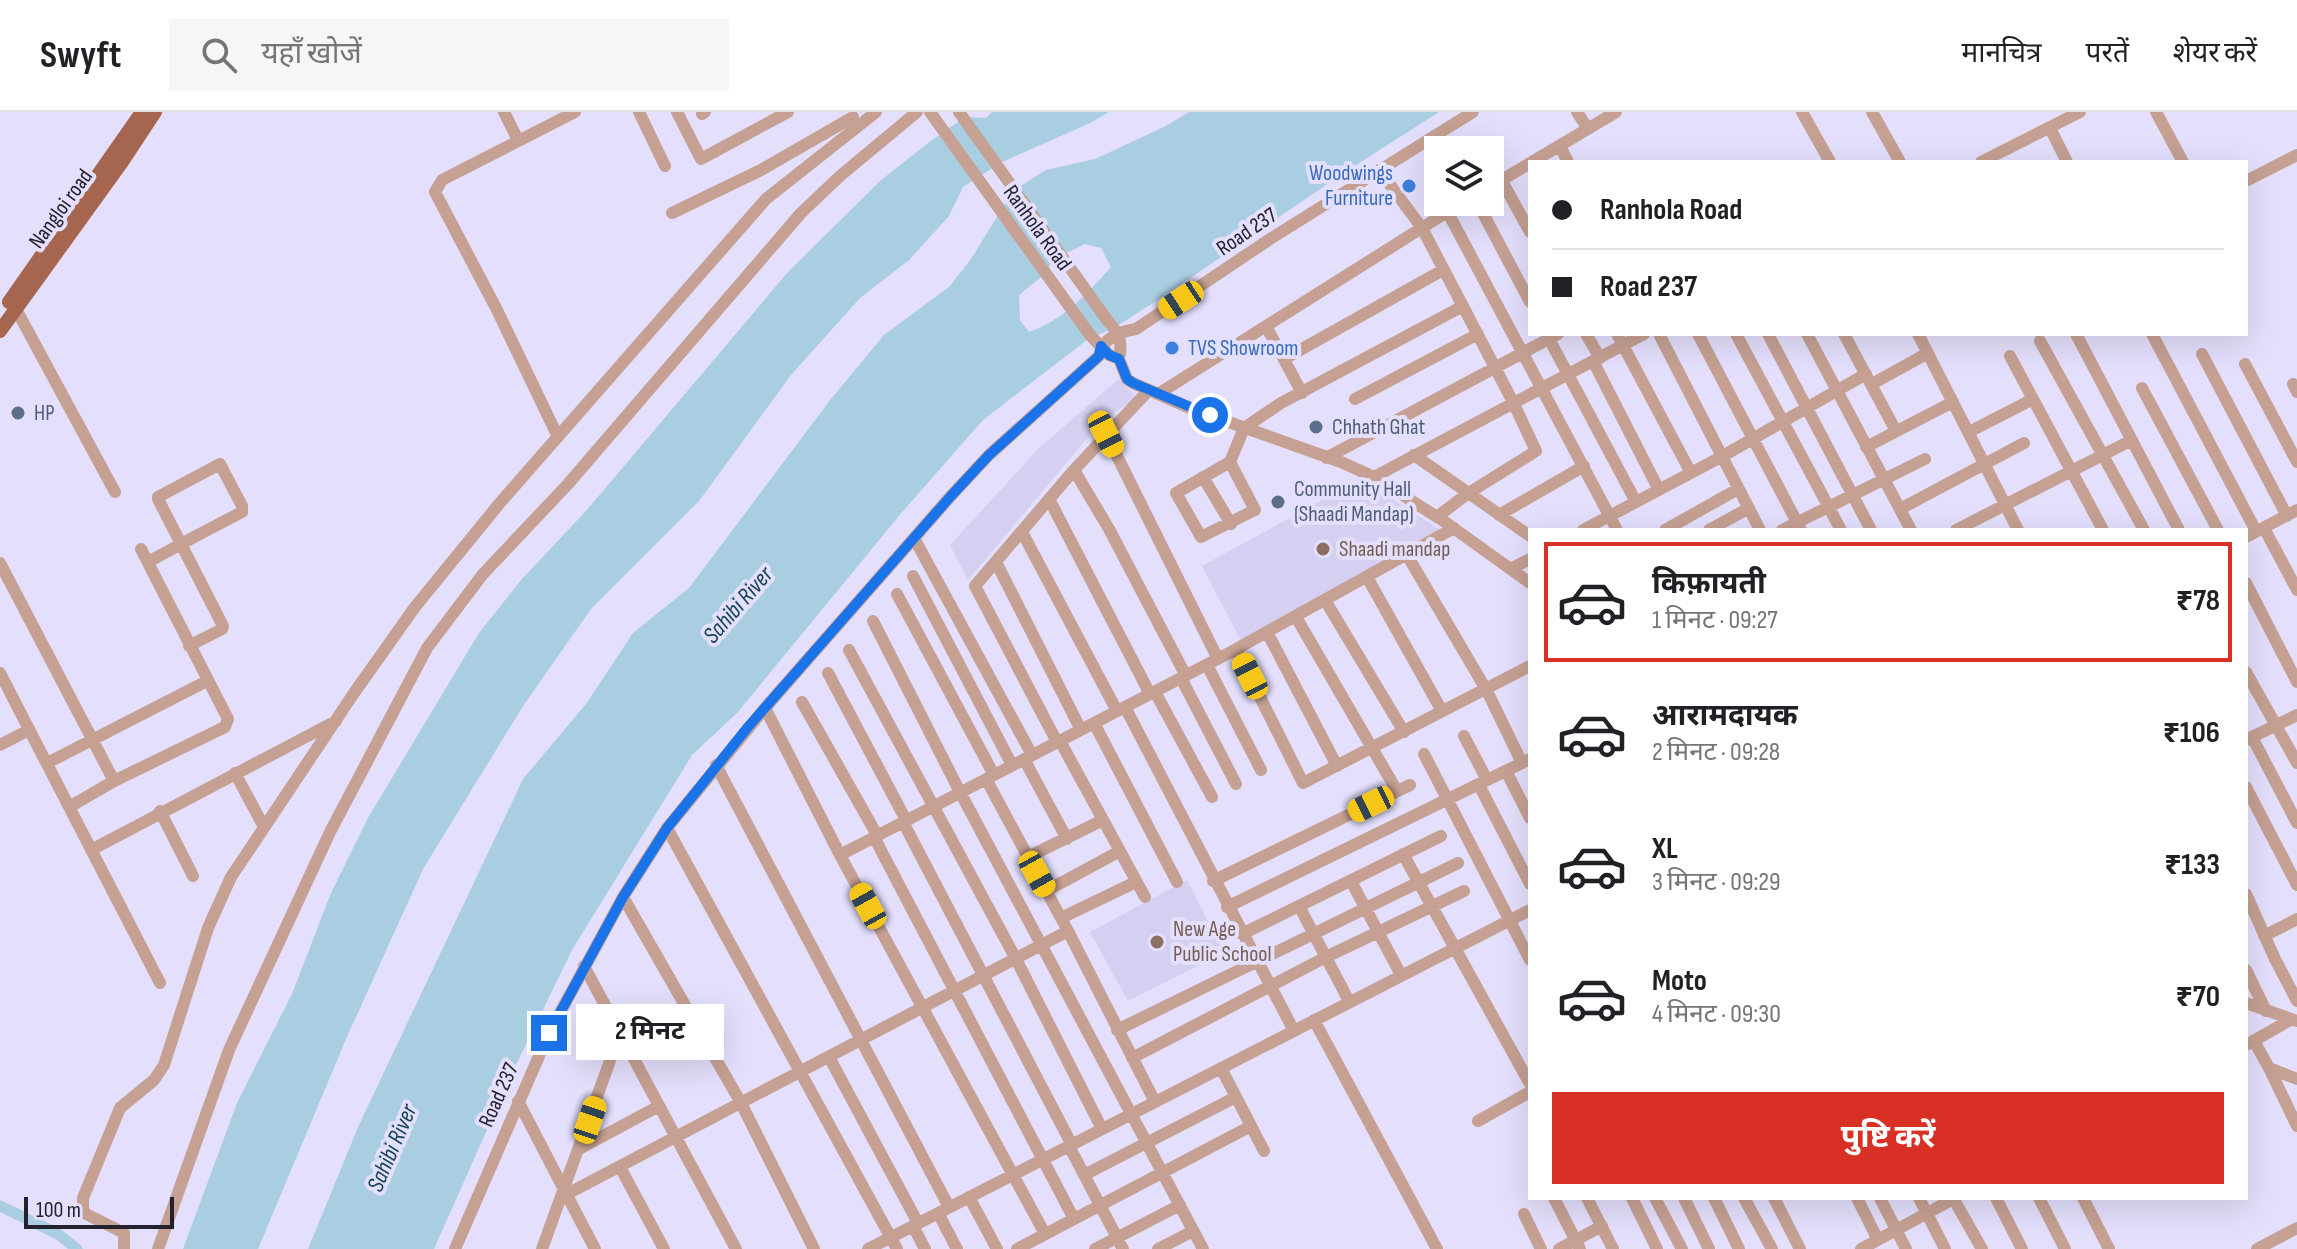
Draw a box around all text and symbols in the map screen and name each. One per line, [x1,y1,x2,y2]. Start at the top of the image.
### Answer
search box [169,19,729,91]
text: Swyft [40,33,121,78]
icon: search [197,33,241,77]
text: यहाँ खोजें [261,36,362,72]
text: मानचित्र [1962,37,2042,70]
text: परतें [2086,37,2129,70]
text: शेयर करें [2173,37,2257,70]
map controls [1424,136,1504,216]
button: layers [1424,136,1504,216]
place label: Woodwings Furniture [1309,160,1393,212]
street label: Nangloi road [23,164,99,254]
marker: Woodwings Furniture [1400,177,1418,195]
street label: Ranhola Road [997,180,1077,276]
text: Ranhola Road [1600,192,1742,228]
street label: Road 237 [1212,202,1283,262]
text: Road 237 [1600,269,1697,305]
car [1154,277,1208,323]
place label: TVS Showroom [1188,335,1299,362]
marker: TVS Showroom [1163,339,1181,357]
route start [1192,397,1228,433]
place label: HP [34,400,54,427]
marker: HP [9,404,27,422]
car [1084,407,1128,461]
place label: Chhath Ghat [1332,414,1426,441]
marker: Chhath Ghat [1307,418,1325,436]
place label: Community Hall (Shaadi Mandap) [1294,476,1414,528]
marker: Community Hall (Shaadi Mandap) [1269,493,1287,511]
place label: Shaadi mandap [1339,536,1450,563]
marker: Shaadi mandap [1314,540,1332,558]
water label: Sahibi River [697,560,780,649]
icon: car [1556,566,1628,638]
text: किफ़ायती [1652,566,1766,602]
text: ₹78 [2176,583,2220,619]
text: 1 मिनट · 09:27 [1652,605,1778,636]
car [1228,649,1272,703]
icon: car [1556,698,1628,770]
text: आरामदायक [1652,698,1798,734]
text: ₹106 [2163,715,2220,751]
text: 2 मिनट · 09:28 [1652,737,1780,768]
car [1344,783,1398,825]
icon: car [1556,830,1628,902]
text: XL [1652,831,1678,867]
car [1015,847,1059,901]
text: ₹133 [2164,847,2220,883]
text: 3 मिनट · 09:29 [1652,867,1781,898]
car [846,879,890,933]
place label: New Age Public School [1173,916,1272,968]
marker: New Age Public School [1148,933,1166,951]
icon: car [1556,962,1628,1034]
text: Moto [1652,963,1707,999]
text: ₹70 [2176,979,2220,1015]
text: 4 मिनट · 09:30 [1652,999,1781,1030]
callout: 2 मिनट [577,1005,725,1061]
route end [531,1015,567,1051]
text: 2 मिनट [615,1016,685,1047]
street label: Road 237 [473,1059,525,1131]
button: पुष्टि करें [1552,1092,2224,1184]
car [571,1093,609,1147]
water label: Sahibi River [361,1099,424,1196]
scale bar [24,1193,174,1229]
text: 100 m [36,1197,81,1224]

